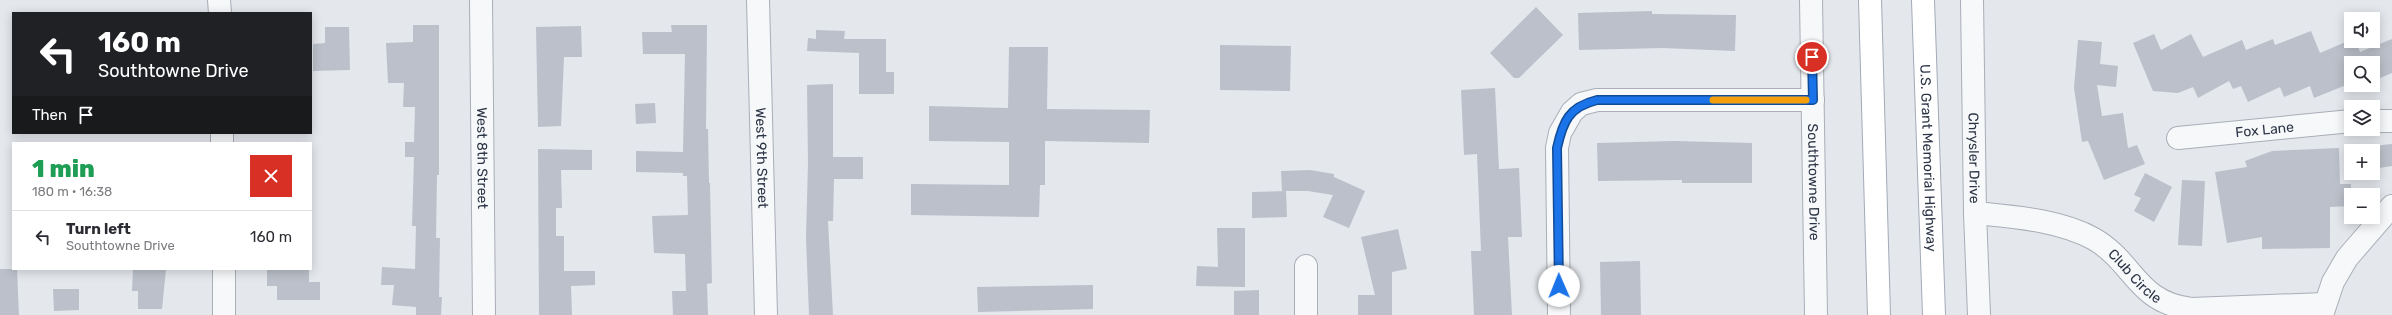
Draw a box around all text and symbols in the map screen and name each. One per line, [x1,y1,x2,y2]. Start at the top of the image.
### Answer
map controls [2344,12,2380,224]
button: sound [2344,12,2380,48]
text: 160 m [98,26,181,59]
icon: left [32,28,84,80]
pin [1795,40,1829,74]
icon: arrive [1801,46,1823,68]
button: search [2344,56,2380,92]
text: Southtowne Drive [98,60,249,82]
street label: U.S. Grant Memorial Highway [1917,64,1940,252]
button: layers [2344,100,2380,136]
icon: arrive [75,104,97,126]
text: Then [32,106,67,124]
street label: West 8th Street [474,107,491,209]
street label: West 9th Street [752,107,772,209]
street label: Chrysler Drive [1965,112,1983,204]
street label: Fox Lane [2234,118,2295,141]
street label: Southtowne Drive [1804,123,1823,241]
button: + [2344,144,2380,180]
text: 1 min [32,155,95,183]
button: close [250,155,292,197]
text: 180 m · 16:38 [32,184,112,199]
button: − [2344,188,2380,224]
text: Turn left [66,220,131,238]
icon: left [32,226,54,248]
text: 160 m [250,228,292,246]
text: Southtowne Drive [66,238,175,253]
street label: Club Circle [2105,245,2165,307]
position arrow [1538,265,1580,307]

